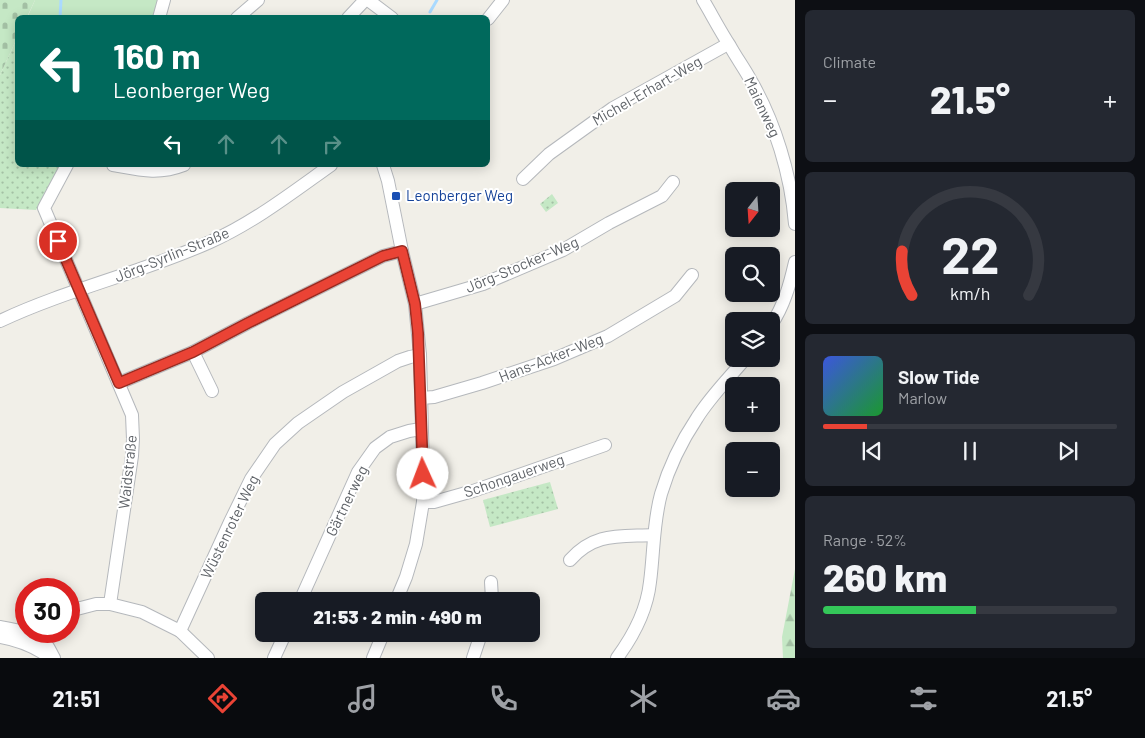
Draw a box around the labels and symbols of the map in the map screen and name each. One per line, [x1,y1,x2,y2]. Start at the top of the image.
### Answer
street label: Michel-Erhart-Weg [589,52,704,129]
street label: Maienweg [741,73,785,140]
north arrow [725,182,780,238]
place label: Leonberger Weg [406,186,513,204]
marker: Leonberger Weg [390,190,402,202]
pin [37,220,79,262]
street label: Jörg-Syrlin-Straße [112,223,232,285]
street label: Jörg-Stocker-Weg [462,232,581,296]
street label: Hans-Acker-Weg [496,329,605,385]
street label: Waidstraße [114,434,140,510]
position arrow [396,447,448,499]
street label: Schongauerweg [461,449,566,501]
street label: Gärtnerweg [321,462,371,539]
street label: Wüstenroter Weg [196,472,262,581]
speed limit sign: 30 [15,578,80,643]

